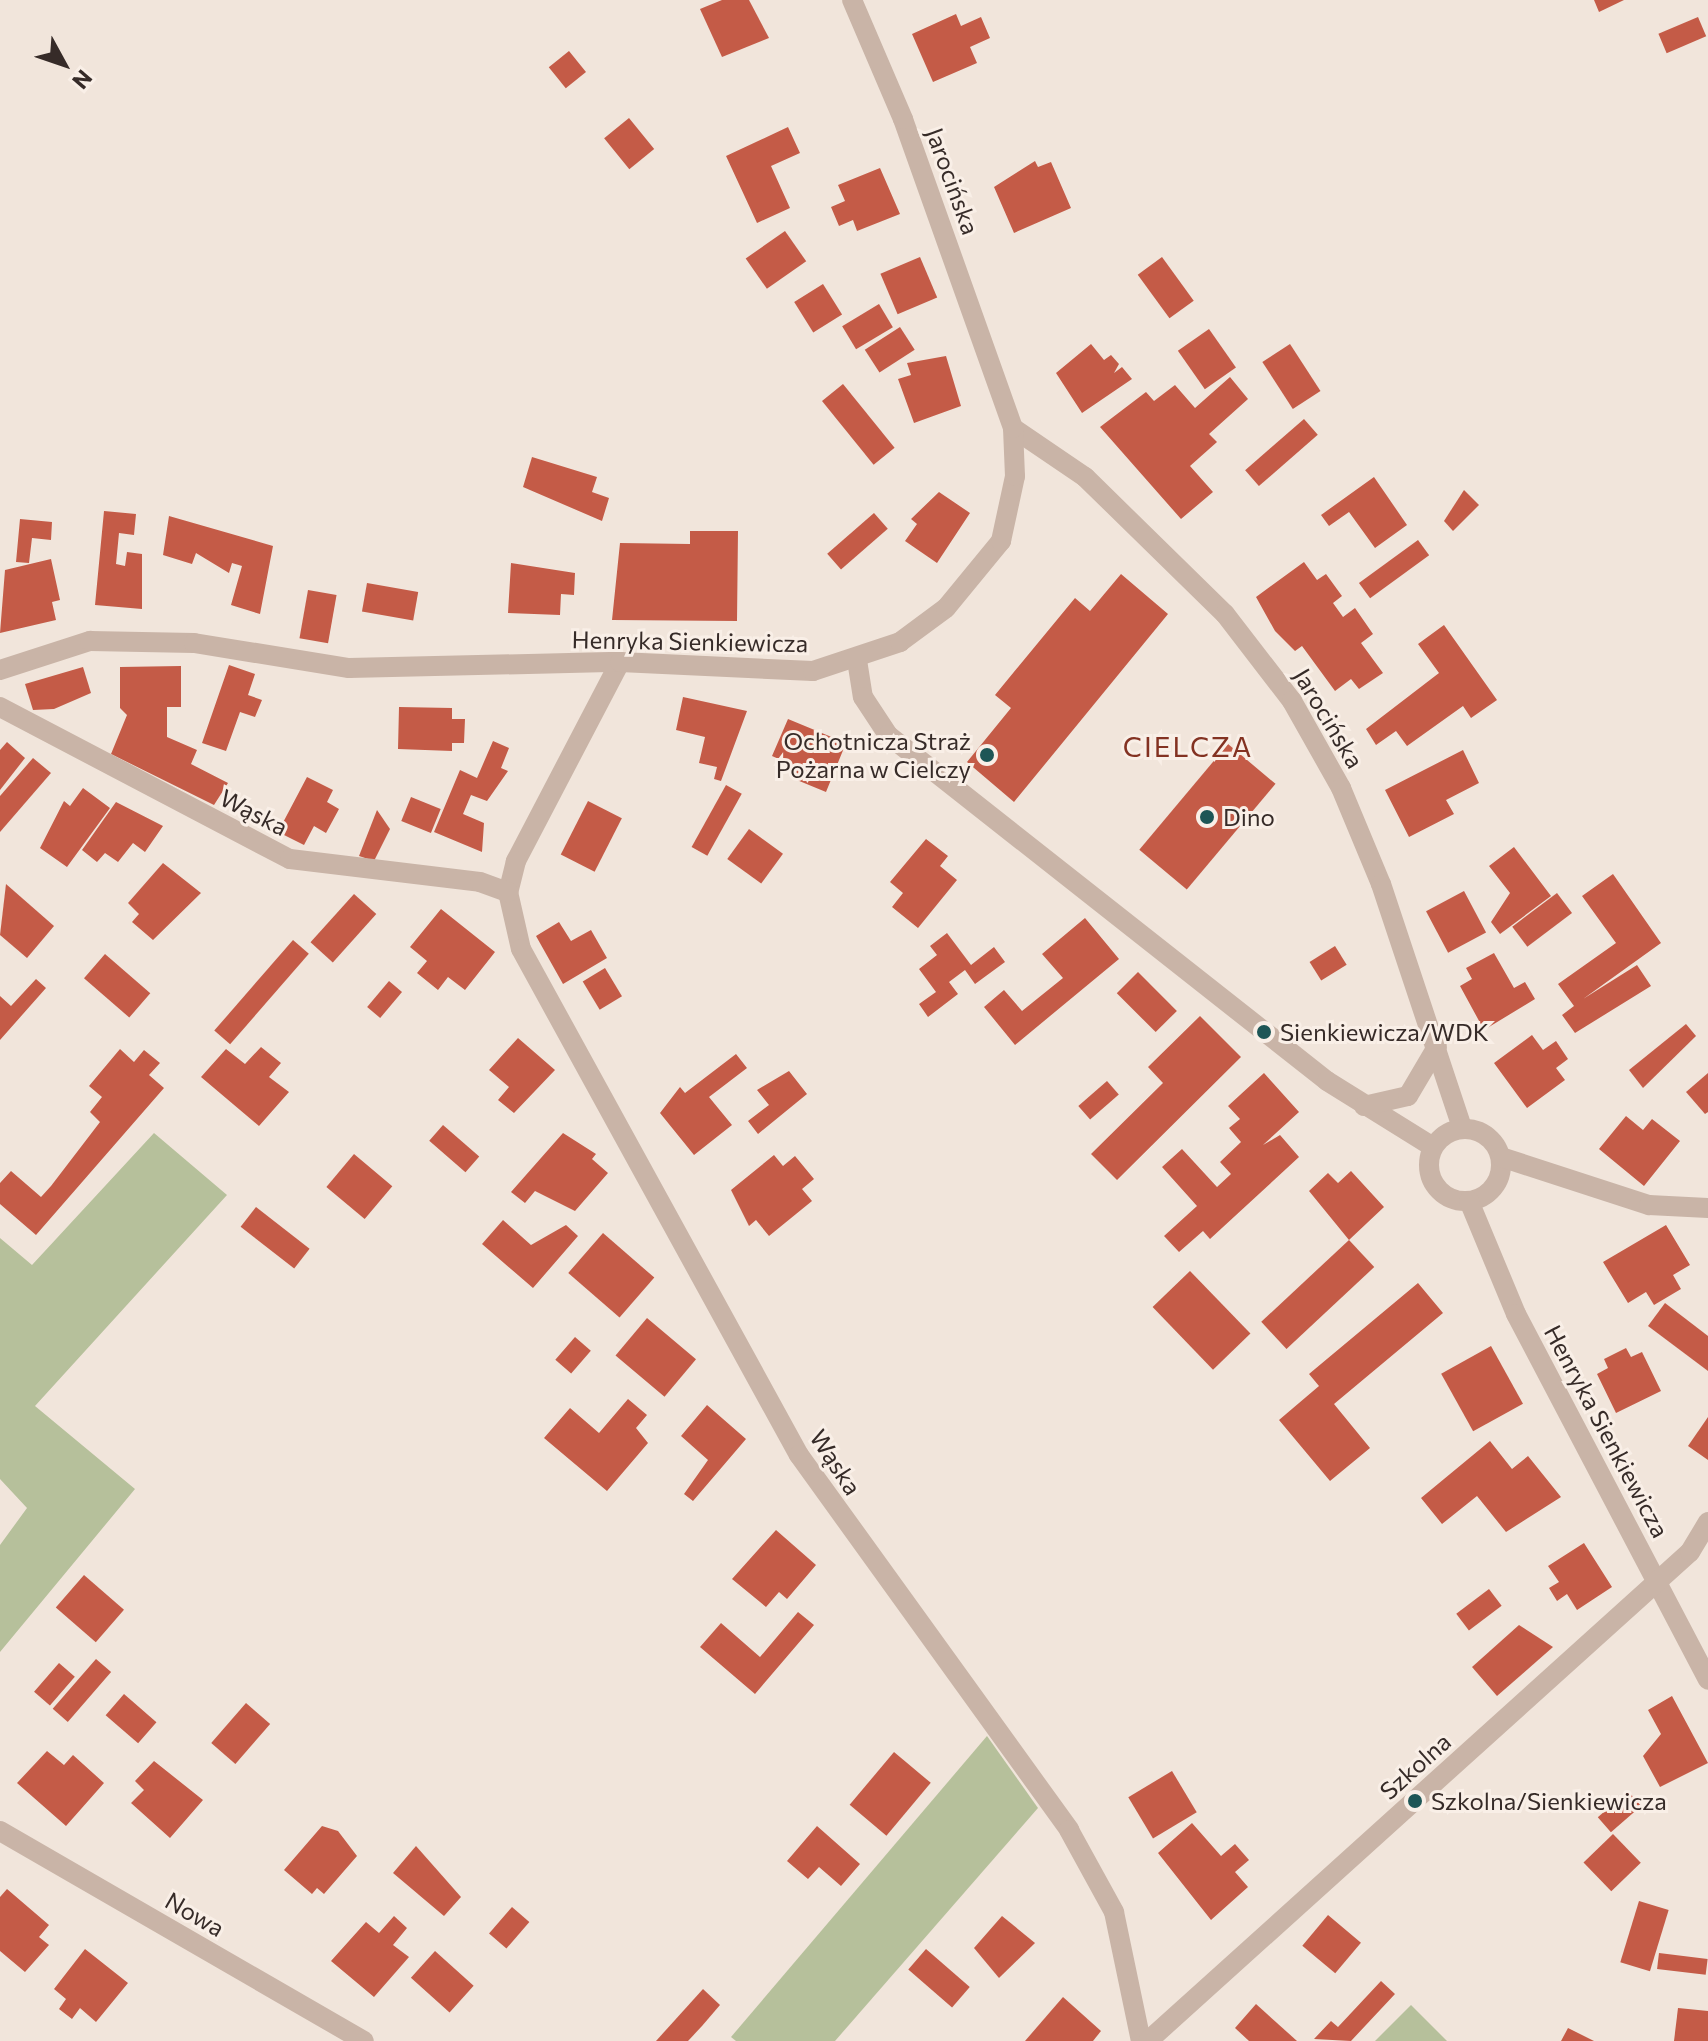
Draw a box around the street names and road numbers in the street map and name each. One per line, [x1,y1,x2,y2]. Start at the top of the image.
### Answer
street label: Jarocińska [920,124,986,238]
street label: Henryka Sienkiewicza [572,625,808,657]
street label: Jarocińska [1288,663,1370,773]
street label: Wąska [215,783,293,841]
street label: Henryka Sienkiewicza [1539,1320,1675,1542]
street label: Wąska [804,1424,868,1500]
street label: Szkolna [1374,1727,1456,1805]
street label: Nowa [160,1886,230,1942]

